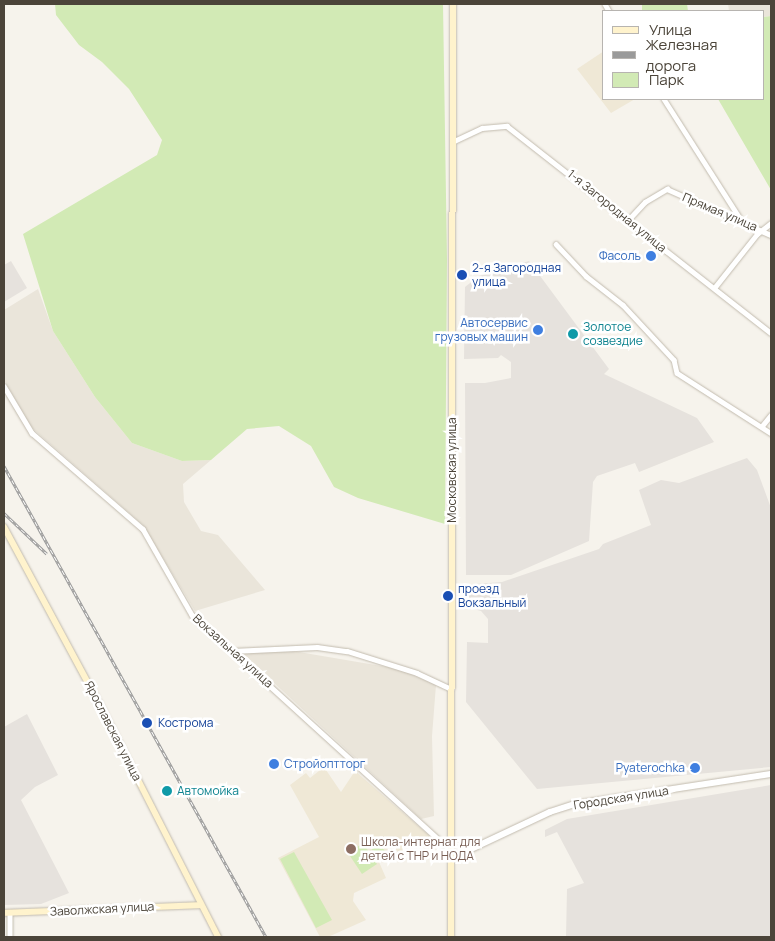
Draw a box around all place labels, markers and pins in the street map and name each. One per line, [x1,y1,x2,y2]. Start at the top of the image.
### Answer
place label: Фасоль [599,249,641,263]
marker: Фасоль [645,250,657,262]
place label: 2-я Загородная улица [472,261,561,289]
marker: 2-я Загородная улица [456,269,468,281]
place label: Автосервис грузовых машин [435,316,528,344]
place label: Золотое созвездие [583,320,643,348]
marker: Автосервис грузовых машин [532,324,544,336]
marker: Золотое созвездие [567,328,579,340]
place label: проезд Вокзальный [458,582,526,610]
marker: проезд Вокзальный [442,590,454,602]
marker: Кострома [140,716,154,730]
place label: Кострома [158,716,213,730]
place label: Стройоптторг [284,757,365,771]
marker: Стройоптторг [268,758,280,770]
place label: Pyaterochka [616,761,685,775]
marker: Pyaterochka [689,762,701,774]
place label: Автомойка [177,784,239,798]
marker: Автомойка [161,785,173,797]
place label: Школа-интернат для детей с ТНР и НОДА [361,835,480,863]
marker: Школа-интернат для детей с ТНР и НОДА [345,843,357,855]

